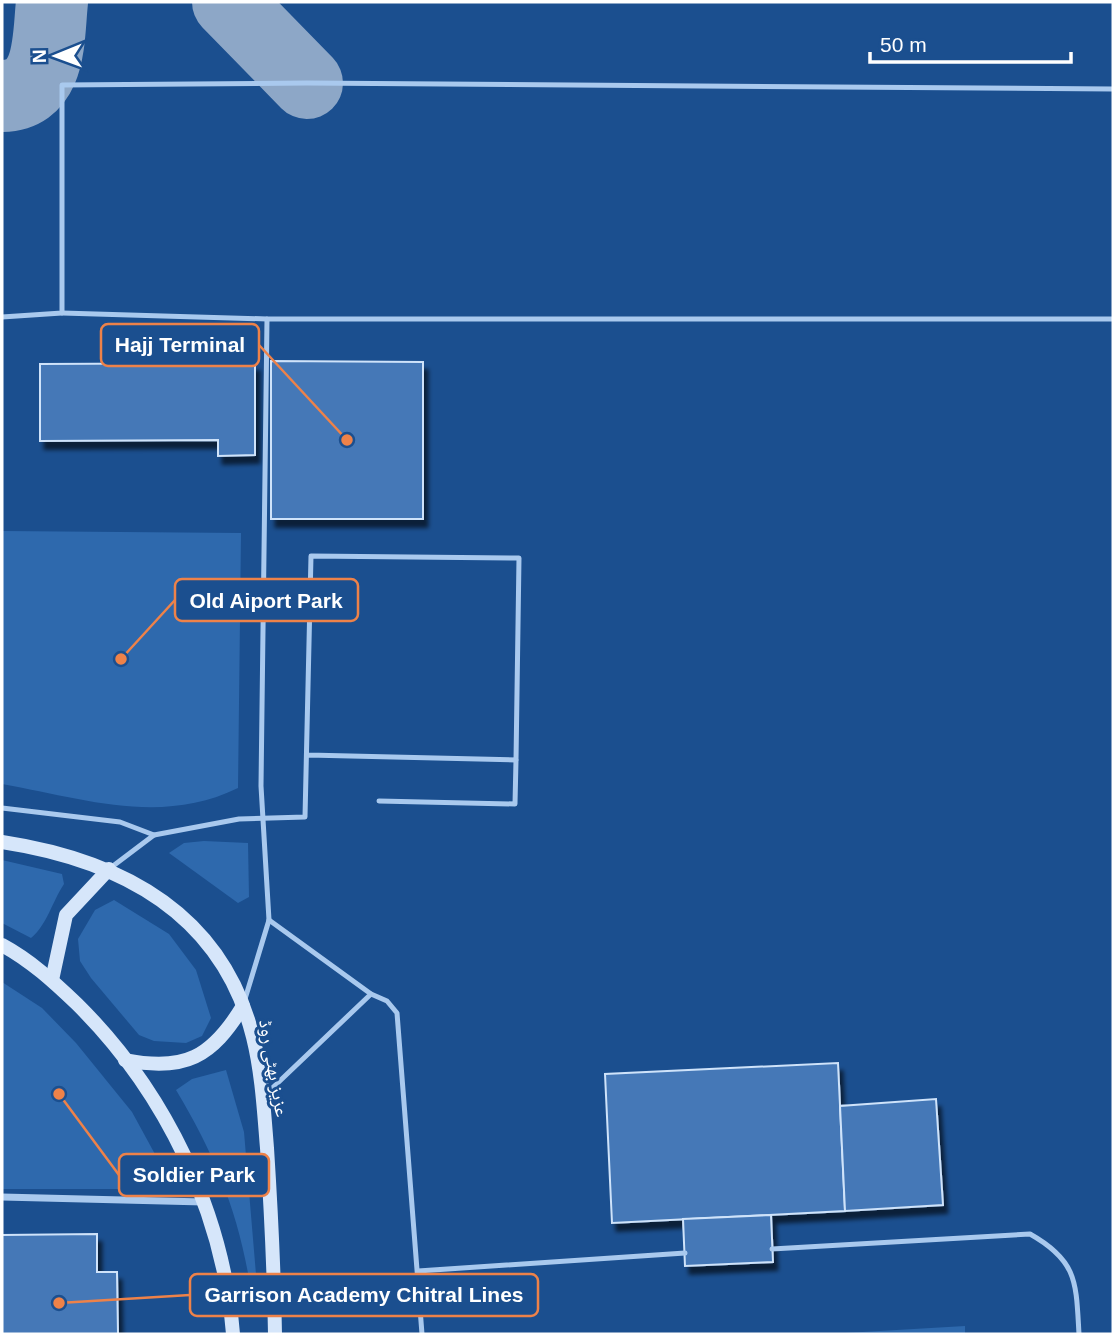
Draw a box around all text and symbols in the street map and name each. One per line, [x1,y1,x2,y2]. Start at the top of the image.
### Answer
north arrow [21,21,91,91]
scale bar [870,21,1071,65]
text: 50 m [880,33,927,56]
text: N [29,49,50,63]
callout: Hajj Terminal [101,324,259,366]
text: Hajj Terminal [115,333,245,356]
callout: Old Aiport Park [175,579,358,621]
text: Old Aiport Park [189,589,343,612]
street label: عزیز بھٹی روڈ [254,1018,293,1119]
callout: Soldier Park [119,1154,269,1196]
text: Soldier Park [133,1163,256,1186]
callout: Garrison Academy Chitral Lines [190,1274,538,1316]
text: Garrison Academy Chitral Lines [205,1283,524,1306]

